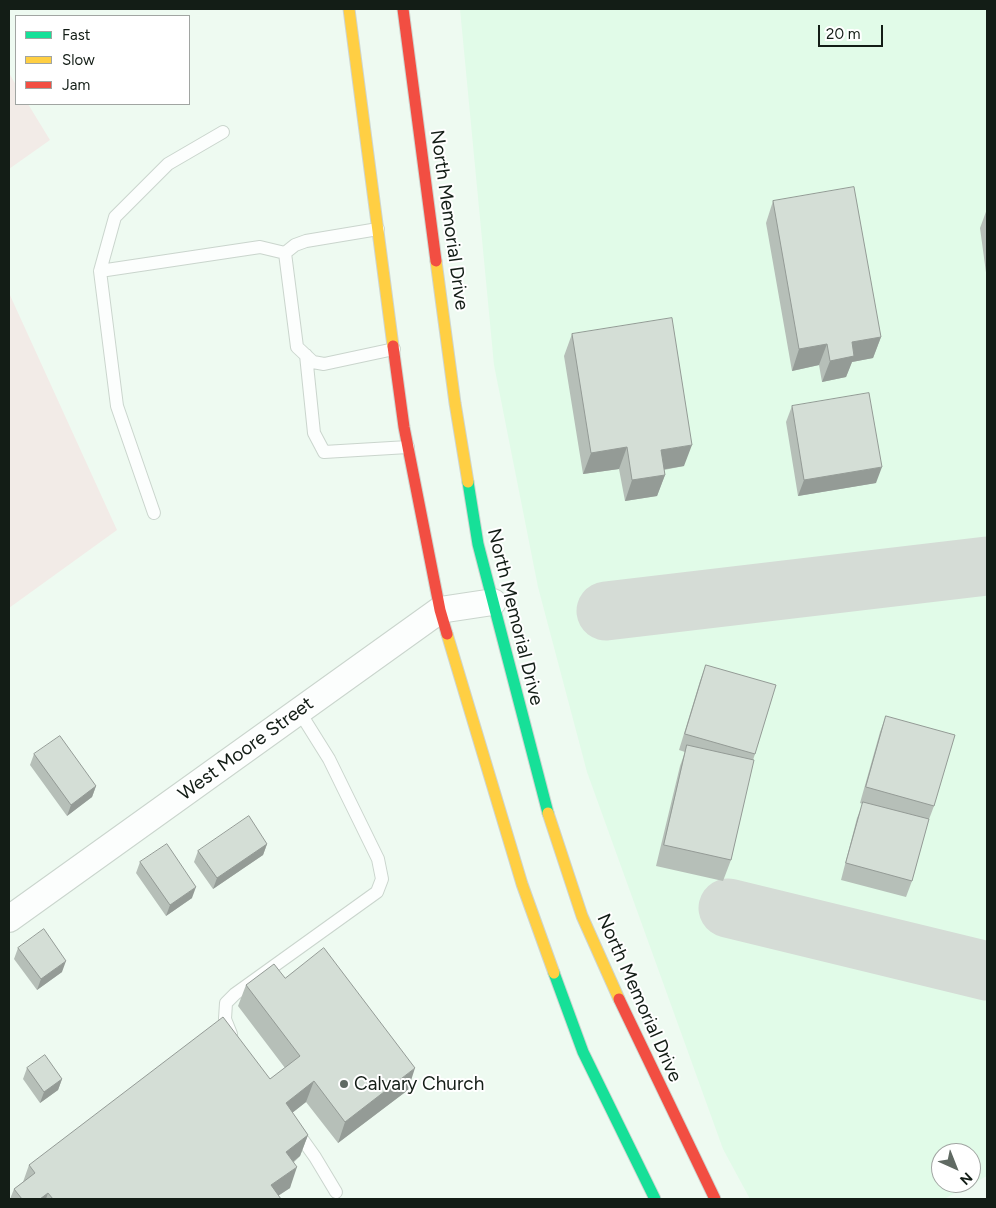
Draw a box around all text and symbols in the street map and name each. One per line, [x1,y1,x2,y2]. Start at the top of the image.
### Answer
legend [15,15,190,105]
scale bar [821,15,886,47]
text: 20 m [826,25,860,43]
text: Fast [62,26,90,44]
text: Slow [62,51,95,69]
text: Jam [62,76,90,94]
street label: North Memorial Drive [425,129,473,311]
street label: North Memorial Drive [482,526,548,708]
street label: West Moore Street [174,692,318,806]
street label: North Memorial Drive [592,910,686,1086]
place label: Calvary Church [354,1073,484,1095]
marker: Calvary Church [338,1078,350,1090]
north arrow [931,1143,981,1193]
text: N [956,1169,976,1188]

